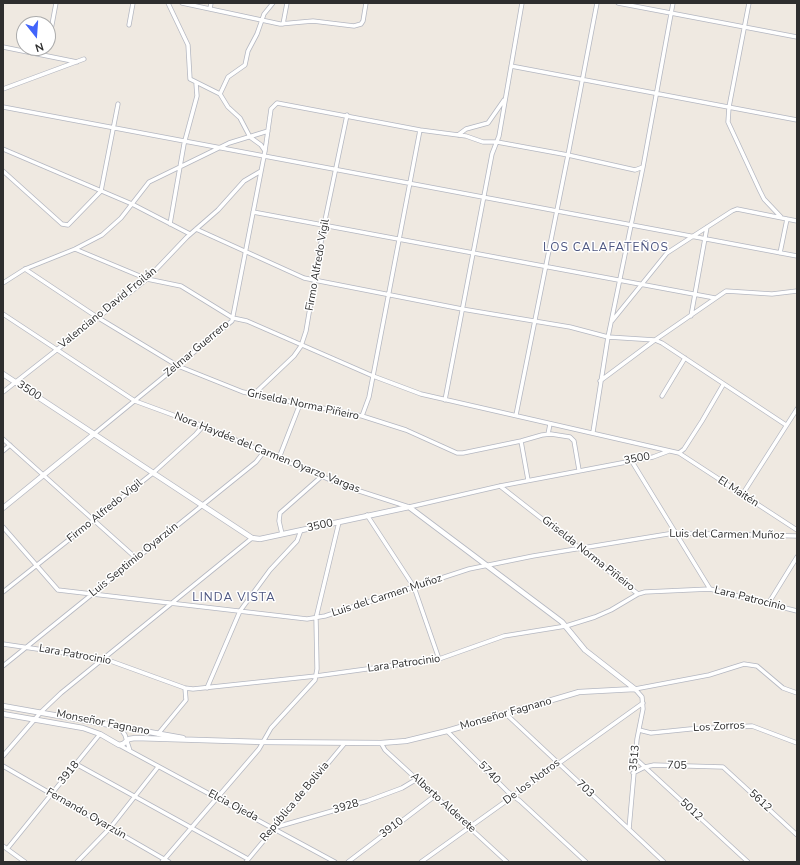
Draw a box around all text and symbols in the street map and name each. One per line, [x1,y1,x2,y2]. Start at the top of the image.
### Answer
north arrow [16,16,56,56]
text: N [33,39,45,55]
street label: Firmo Alfredo Vigil [303,218,333,312]
district label: LOS CALAFATEÑOS [543,241,669,255]
street label: Valenciano David Froilán [56,265,160,351]
street label: Zelmar Guerrero [162,318,232,380]
street label: 3500 [14,378,44,404]
street label: Griselda Norma Piñeiro [246,387,360,423]
street label: Nora Haydée del Carmen Oyarzo Vargas [172,410,362,496]
street label: 3500 [623,450,651,468]
street label: El Maitén [715,474,761,510]
street label: Firmo Alfredo Vigil [65,477,145,545]
street label: Griselda Norma Piñeiro [539,514,637,594]
street label: 3500 [306,517,334,535]
street label: Luis Septimio Oyarzún [87,520,181,600]
street label: Luis del Carmen Muñoz [669,527,785,543]
street label: Luis del Carmen Muñoz [330,572,444,620]
street label: Lara Patrocinio [713,584,787,614]
district label: LINDA VISTA [192,591,276,605]
street label: Lara Patrocinio [38,642,112,668]
street label: Lara Patrocinio [367,652,441,676]
street label: Monseñor Fagnano [459,695,553,733]
street label: Monseñor Fagnano [55,707,151,739]
street label: Los Zorros [693,719,745,735]
street label: 3513 [627,744,643,772]
street label: De los Notros [501,756,563,808]
street label: 3918 [56,759,82,787]
street label: República de Bolivia [258,759,332,845]
street label: 5740 [475,759,503,787]
street label: 705 [667,759,687,773]
street label: Alberto Alderete [408,770,478,836]
street label: 703 [573,777,597,801]
street label: Fernando Oyarzún [43,786,129,842]
street label: Elcia Ojeda [206,787,260,825]
street label: 5612 [746,787,774,815]
street label: 5012 [677,796,705,824]
street label: 3928 [331,797,361,817]
street label: 3910 [377,815,407,841]

